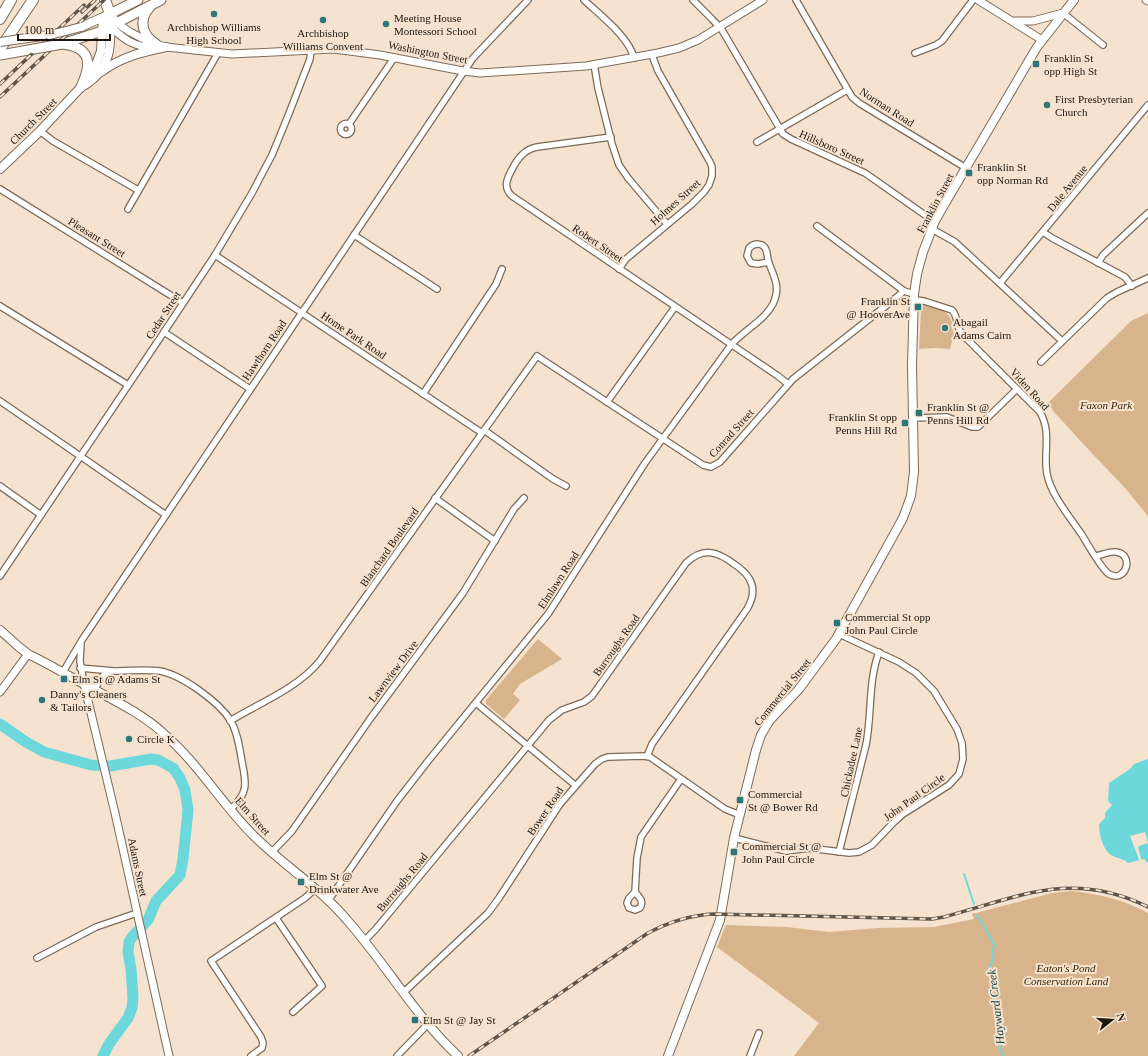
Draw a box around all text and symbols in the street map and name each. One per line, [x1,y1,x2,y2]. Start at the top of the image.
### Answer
marker: Archbishop Williams High School [209,9,219,19]
place label: Meeting House Montessori School [394,12,477,37]
marker: Archbishop Williams Convent [318,15,328,25]
scale bar [18,16,110,42]
marker: Meeting House Montessori School [381,19,391,29]
place label: Archbishop Williams High School [167,21,261,46]
text: 100 m [24,23,55,37]
place label: Archbishop Williams Convent [283,27,363,52]
street label: Washington Street [387,38,469,66]
place label: Franklin St opp High St [1044,52,1097,77]
marker: Franklin St opp High St [1031,59,1041,69]
street label: Norman Road [858,85,917,129]
place label: First Presbyterian Church [1055,93,1133,118]
street label: Church Street [7,95,59,147]
marker: First Presbyterian Church [1042,100,1052,110]
street label: Hillsboro Street [798,127,866,167]
place label: Franklin St opp Norman Rd [977,161,1048,186]
street label: Dale Avenue [1045,162,1089,214]
marker: Franklin St opp Norman Rd [964,168,974,178]
street label: Franklin Street [914,171,956,235]
street label: Holmes Street [648,177,702,227]
street label: Pleasant Street [66,215,128,259]
street label: Robert Street [570,222,626,264]
street label: Cedar Street [143,289,183,341]
place label: Franklin St @ HooverAve [847,295,910,320]
marker: Franklin St @ HooverAve [913,302,923,312]
street label: Home Park Road [319,309,389,361]
place label: Abagail Adams Cairn [953,316,1012,341]
street label: Hawthorn Road [239,317,289,382]
marker: Abagail Adams Cairn [940,323,950,333]
street label: Viden Road [1008,366,1052,413]
park label: Faxon Park [1079,399,1133,411]
place label: Franklin St @ Penns Hill Rd [927,401,989,426]
street label: Conrad Street [706,406,756,460]
marker: Franklin St @ Penns Hill Rd [914,408,924,418]
place label: Franklin St opp Penns Hill Rd [829,411,897,436]
marker: Franklin St opp Penns Hill Rd [900,418,910,428]
street label: Blanchard Boulevard [357,505,421,589]
street label: Elmlawn Road [535,549,581,611]
street label: Burroughs Road [590,611,642,678]
place label: Commercial St opp John Paul Circle [845,611,931,636]
marker: Commercial St opp John Paul Circle [832,618,842,628]
street label: Lawnview Drive [366,638,420,704]
street label: Commercial Street [751,656,813,728]
place label: Elm St @ Adams St [72,673,160,685]
marker: Elm St @ Adams St [59,674,69,684]
place label: Danny's Cleaners & Tailors [50,688,127,713]
marker: Danny's Cleaners & Tailors [37,695,47,705]
street label: Chickadee Lane [838,726,864,798]
place label: Circle K [137,733,175,745]
marker: Circle K [124,734,134,744]
street label: John Paul Circle [881,771,947,823]
street label: Bower Road [525,784,566,837]
place label: Commercial St @ Bower Rd [748,788,818,813]
street label: Elm Street [233,795,273,837]
marker: Commercial St @ Bower Rd [735,795,745,805]
street label: Adams Street [126,837,150,897]
place label: Commercial St @ John Paul Circle [742,840,821,865]
marker: Commercial St @ John Paul Circle [729,847,739,857]
street label: Burroughs Road [374,850,430,914]
place label: Elm St @ Drinkwater Ave [309,870,379,895]
marker: Elm St @ Drinkwater Ave [296,877,306,887]
park label: Eaton's Pond Conservation Land [1024,962,1109,987]
water label: Hayward Creek [984,968,1008,1046]
north arrow [1092,1000,1132,1040]
text: N [1115,1012,1128,1023]
place label: Elm St @ Jay St [423,1014,495,1026]
marker: Elm St @ Jay St [410,1015,420,1025]

